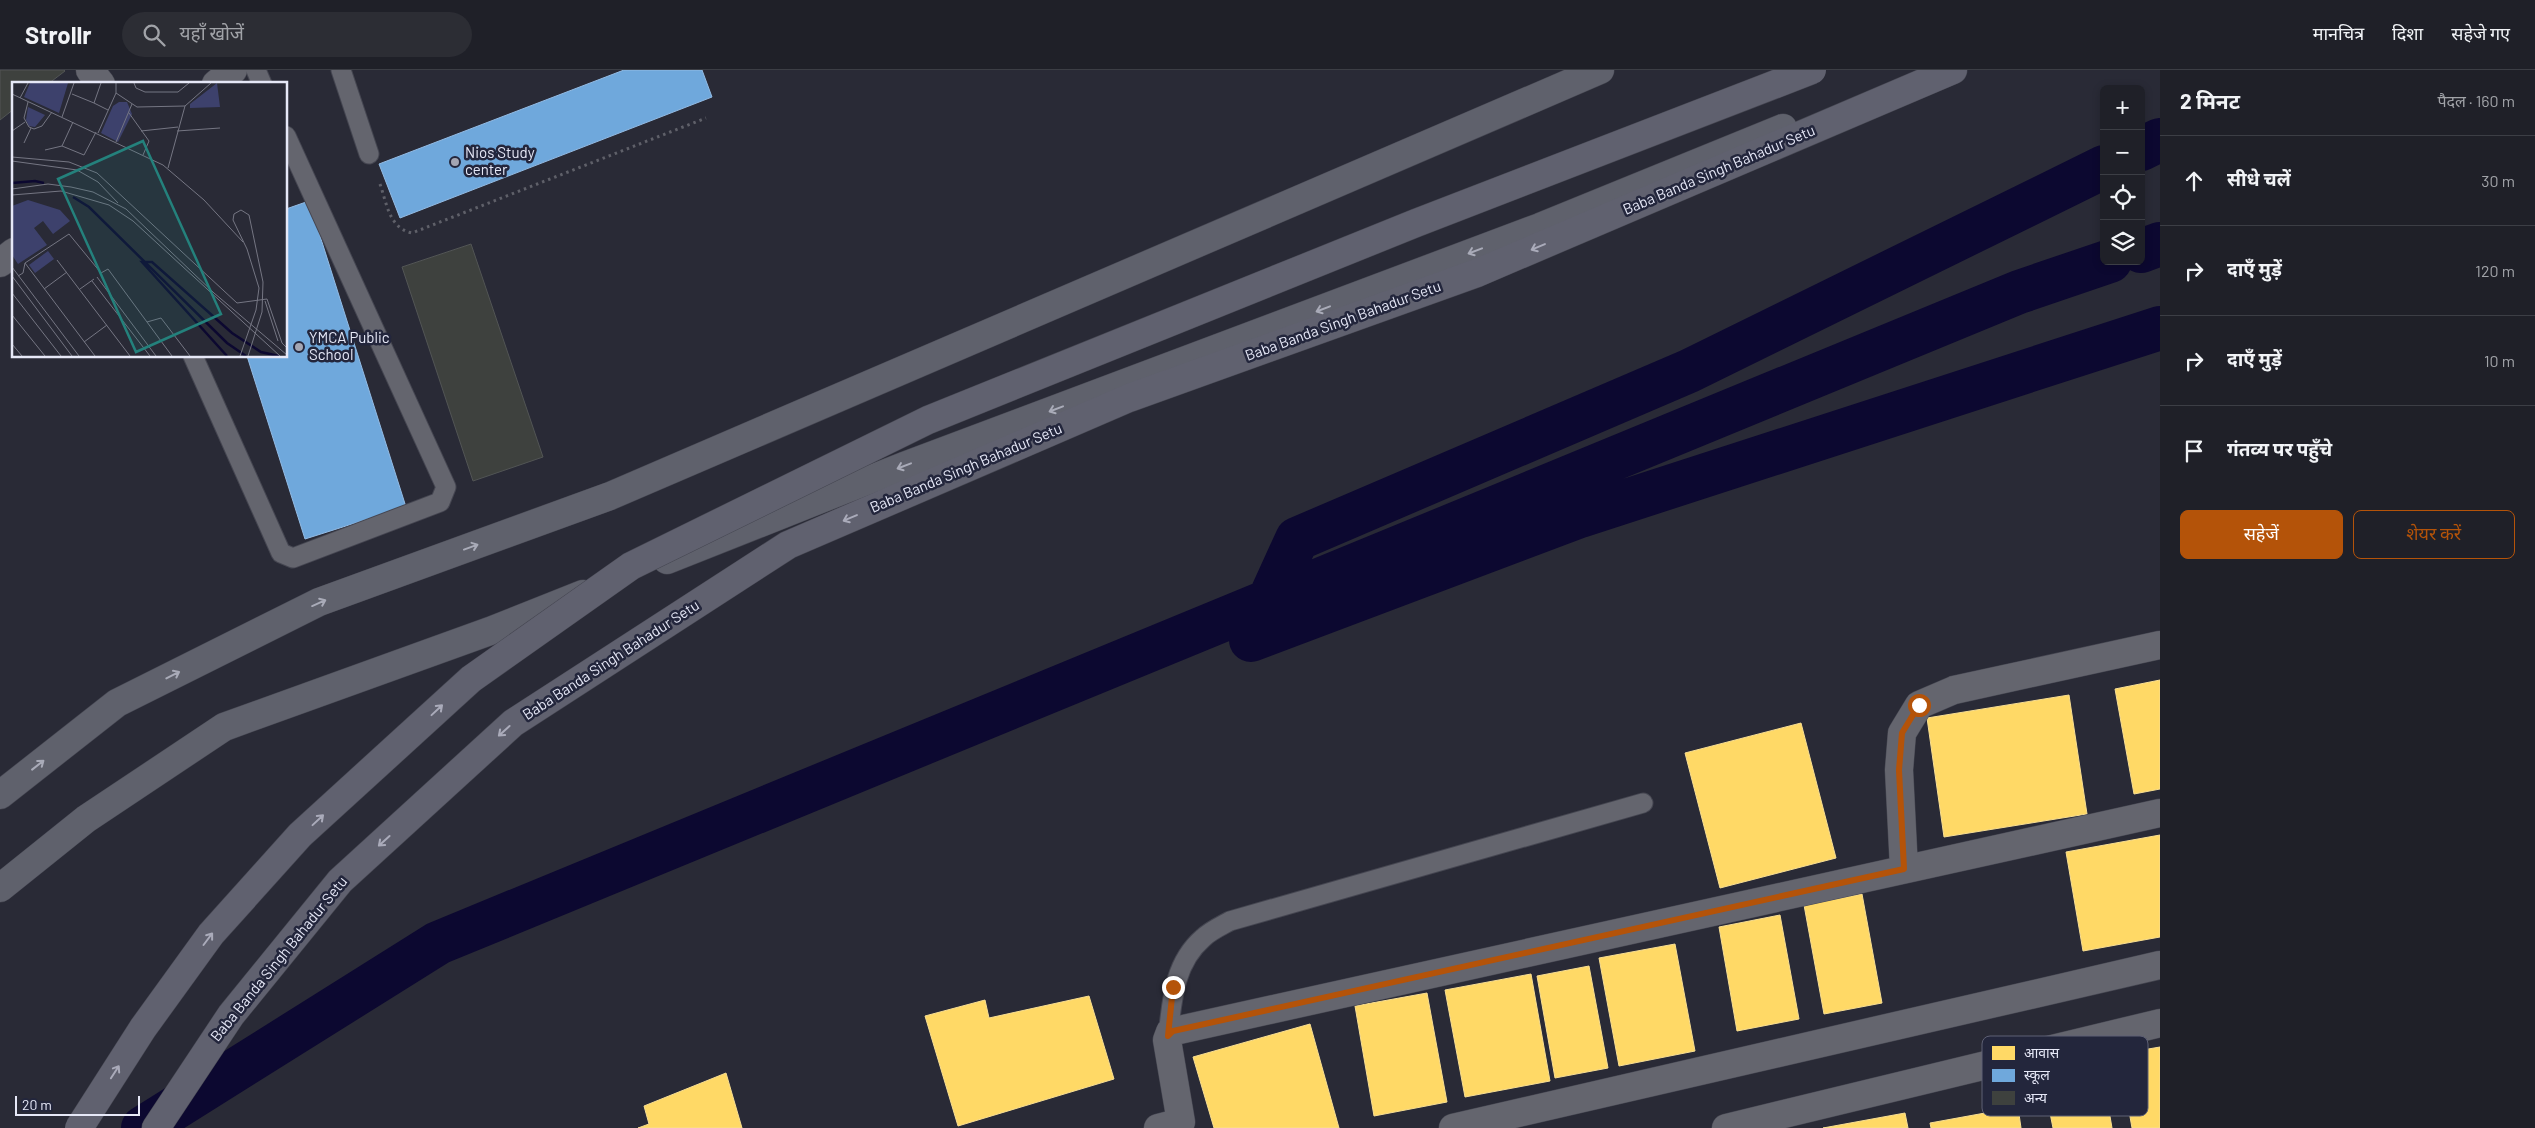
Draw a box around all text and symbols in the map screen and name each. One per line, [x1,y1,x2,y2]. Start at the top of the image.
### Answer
search box [122,12,472,57]
text: Strollr [25,20,92,49]
icon: search [140,21,168,49]
text: यहाँ खोजें [180,21,244,44]
text: मानचित्र [2313,22,2364,44]
text: दिशा [2392,22,2423,44]
text: सहेजे गए [2451,22,2510,44]
inset map [12,82,288,358]
map controls [2100,85,2145,265]
button: + [2100,85,2145,130]
text: 2 मिनट [2180,88,2240,113]
text: पैदल · 160 m [2437,91,2515,110]
street label: Baba Banda Singh Bahadur Setu [1620,120,1817,218]
button: − [2100,130,2145,175]
place label: Nios Study center [465,143,535,178]
marker: Nios Study center [449,156,461,168]
icon: ahead [2180,167,2208,195]
text: सीधे चलें [2227,167,2291,190]
text: 30 m [2481,171,2515,190]
button: locate [2100,175,2145,220]
button: layers [2100,220,2145,265]
one-way arrow [1531,243,1546,253]
one-way arrow [1468,247,1483,257]
icon: right [2180,257,2208,285]
text: दाएँ मुड़ें [2227,257,2282,280]
text: 120 m [2475,261,2515,280]
street label: Baba Banda Singh Bahadur Setu [1242,276,1443,364]
one-way arrow [1316,305,1331,314]
place label: YMCA Public School [309,328,390,363]
marker: YMCA Public School [293,341,305,353]
icon: right [2180,347,2208,375]
text: दाएँ मुड़ें [2227,347,2282,370]
text: 10 m [2484,351,2515,370]
one-way arrow [1049,405,1064,414]
street label: Baba Banda Singh Bahadur Setu [867,418,1064,516]
icon: arrive [2180,437,2208,465]
text: गंतव्य पर पहुँचे [2227,437,2332,460]
one-way arrow [897,462,912,471]
button: सहेजें [2180,510,2343,559]
button: शेयर करें [2353,510,2515,559]
one-way arrow [843,514,858,524]
one-way arrow [463,542,478,551]
street label: Baba Banda Singh Bahadur Setu [519,595,702,723]
one-way arrow [311,598,326,608]
one-way arrow [165,670,180,679]
route start [1908,694,1931,717]
one-way arrow [431,704,444,715]
one-way arrow [497,725,510,737]
one-way arrow [31,760,45,770]
one-way arrow [311,814,324,825]
one-way arrow [377,835,390,847]
street label: Baba Banda Singh Bahadur Setu [206,872,350,1044]
one-way arrow [202,933,213,946]
route end [1162,976,1185,999]
legend [1982,1036,2148,1116]
text: आवास [2024,1044,2060,1061]
one-way arrow [110,1066,120,1080]
text: स्कूल [2024,1066,2050,1085]
text: अन्य [2024,1089,2048,1106]
scale bar [15,1093,140,1116]
text: 20 m [22,1096,52,1113]

